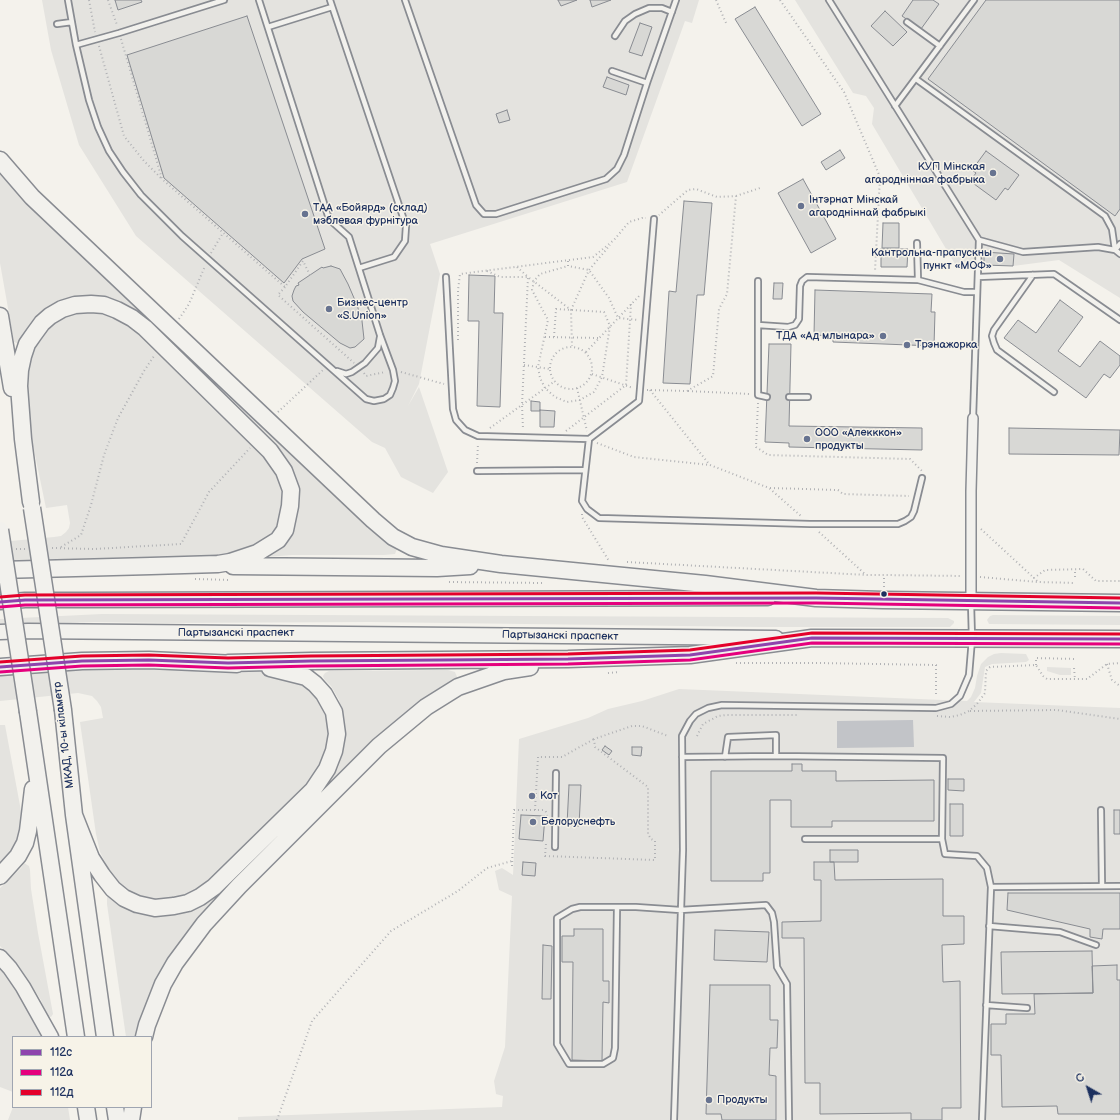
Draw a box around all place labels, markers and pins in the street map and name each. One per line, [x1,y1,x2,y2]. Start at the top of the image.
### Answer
place label: КУП Мінская агароднінная фабрыка [865,160,985,186]
marker: КУП Мінская агароднінная фабрыка [988,168,998,178]
place label: Інтэрнат Мінскай агародніннай фабрыкі [809,193,926,219]
place label: ТАА «Бойярд» (склад) мэблевая фурнітура [313,201,428,227]
marker: Інтэрнат Мінскай агародніннай фабрыкі [796,201,806,211]
marker: ТАА «Бойярд» (склад) мэблевая фурнітура [300,209,310,219]
place label: Кантрольна-прапускны пункт «МОФ» [871,246,992,272]
marker: Кантрольна-прапускны пункт «МОФ» [995,254,1005,264]
place label: Бизнес-центр «S.Union» [337,296,408,322]
marker: Бизнес-центр «S.Union» [324,304,334,314]
place label: ТДА «Ад млынара» [776,329,875,343]
marker: ТДА «Ад млынара» [878,331,888,341]
place label: Трэнажорка [915,338,978,352]
marker: Трэнажорка [902,340,912,350]
place label: ООО «Алекккон» продукты [815,426,902,452]
marker: ООО «Алекккон» продукты [802,434,812,444]
unlabelled marker [879,589,889,599]
place label: Кот [540,789,558,803]
marker: Кот [527,791,537,801]
place label: Белоруснефть [541,815,615,829]
marker: Белоруснефть [528,817,538,827]
place label: Продукты [717,1093,768,1107]
marker: Продукты [704,1095,714,1105]

